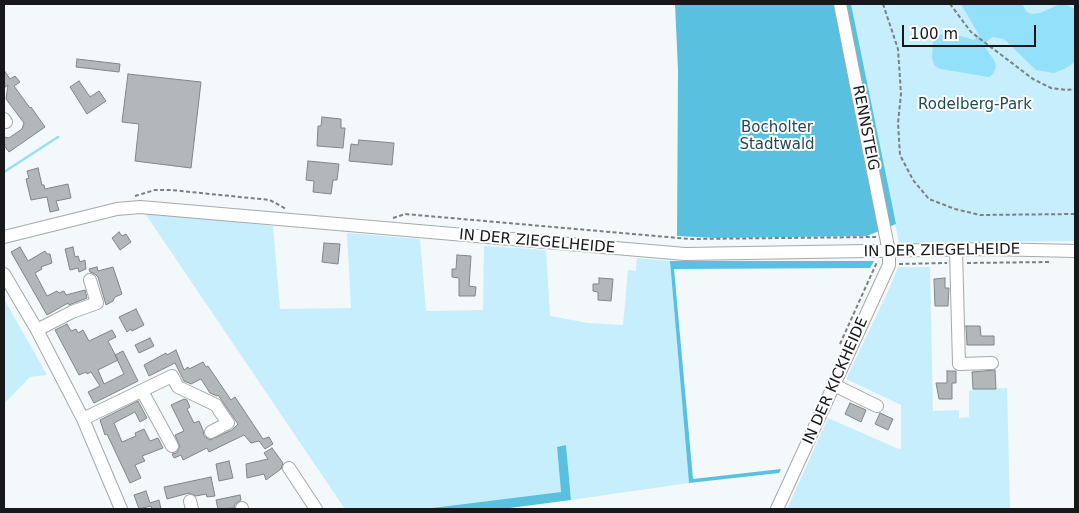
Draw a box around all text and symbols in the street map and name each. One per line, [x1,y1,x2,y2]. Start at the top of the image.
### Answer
scale bar [904,15,1038,47]
text: 100 m [910,25,958,43]
street label: RENNSTEIG [848,84,882,172]
park label: Rodelberg-Park [918,96,1032,114]
park label: Bocholter Stadtwald [739,119,815,154]
street label: IN DER ZIEGELHEIDE [458,226,616,258]
street label: IN DER ZIEGELHEIDE [864,241,1020,261]
street label: IN DER KICKHEIDE [800,315,872,447]

